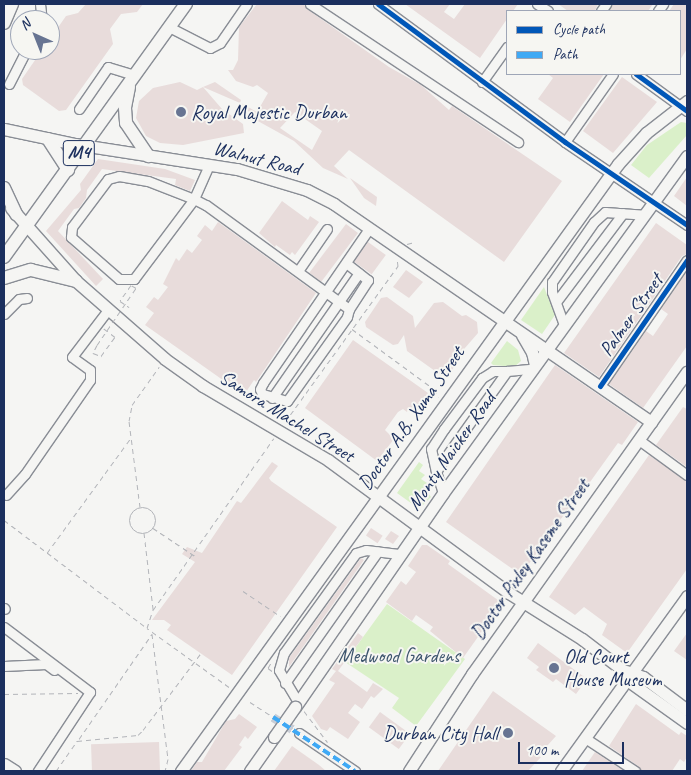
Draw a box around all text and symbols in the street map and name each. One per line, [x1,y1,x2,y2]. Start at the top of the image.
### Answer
north arrow [10,10,60,60]
legend [506,10,681,75]
text: N [16,15,34,34]
text: Cycle path [553,20,605,39]
text: Path [553,45,578,64]
place label: Royal Majestic Durban [191,100,346,124]
marker: Royal Majestic Durban [175,106,187,118]
road number: M4 [63,136,95,170]
street label: Walnut Road [211,136,303,180]
street label: Palmer Street [594,269,668,361]
street label: Doctor A.B. Xuma Street [352,342,470,494]
street label: Samora Machel Street [215,365,359,467]
street label: Monty Naicker Road [401,387,501,515]
street label: Doctor Pixley Kaseme Street [465,474,595,644]
park label: Medwood Gardens [338,643,460,667]
place label: Old Court House Museum [564,644,662,691]
marker: Old Court House Museum [548,662,560,674]
place label: Durban City Hall [383,721,498,745]
marker: Durban City Hall [502,727,514,739]
scale bar [521,732,627,764]
text: 100 m [526,741,558,760]

